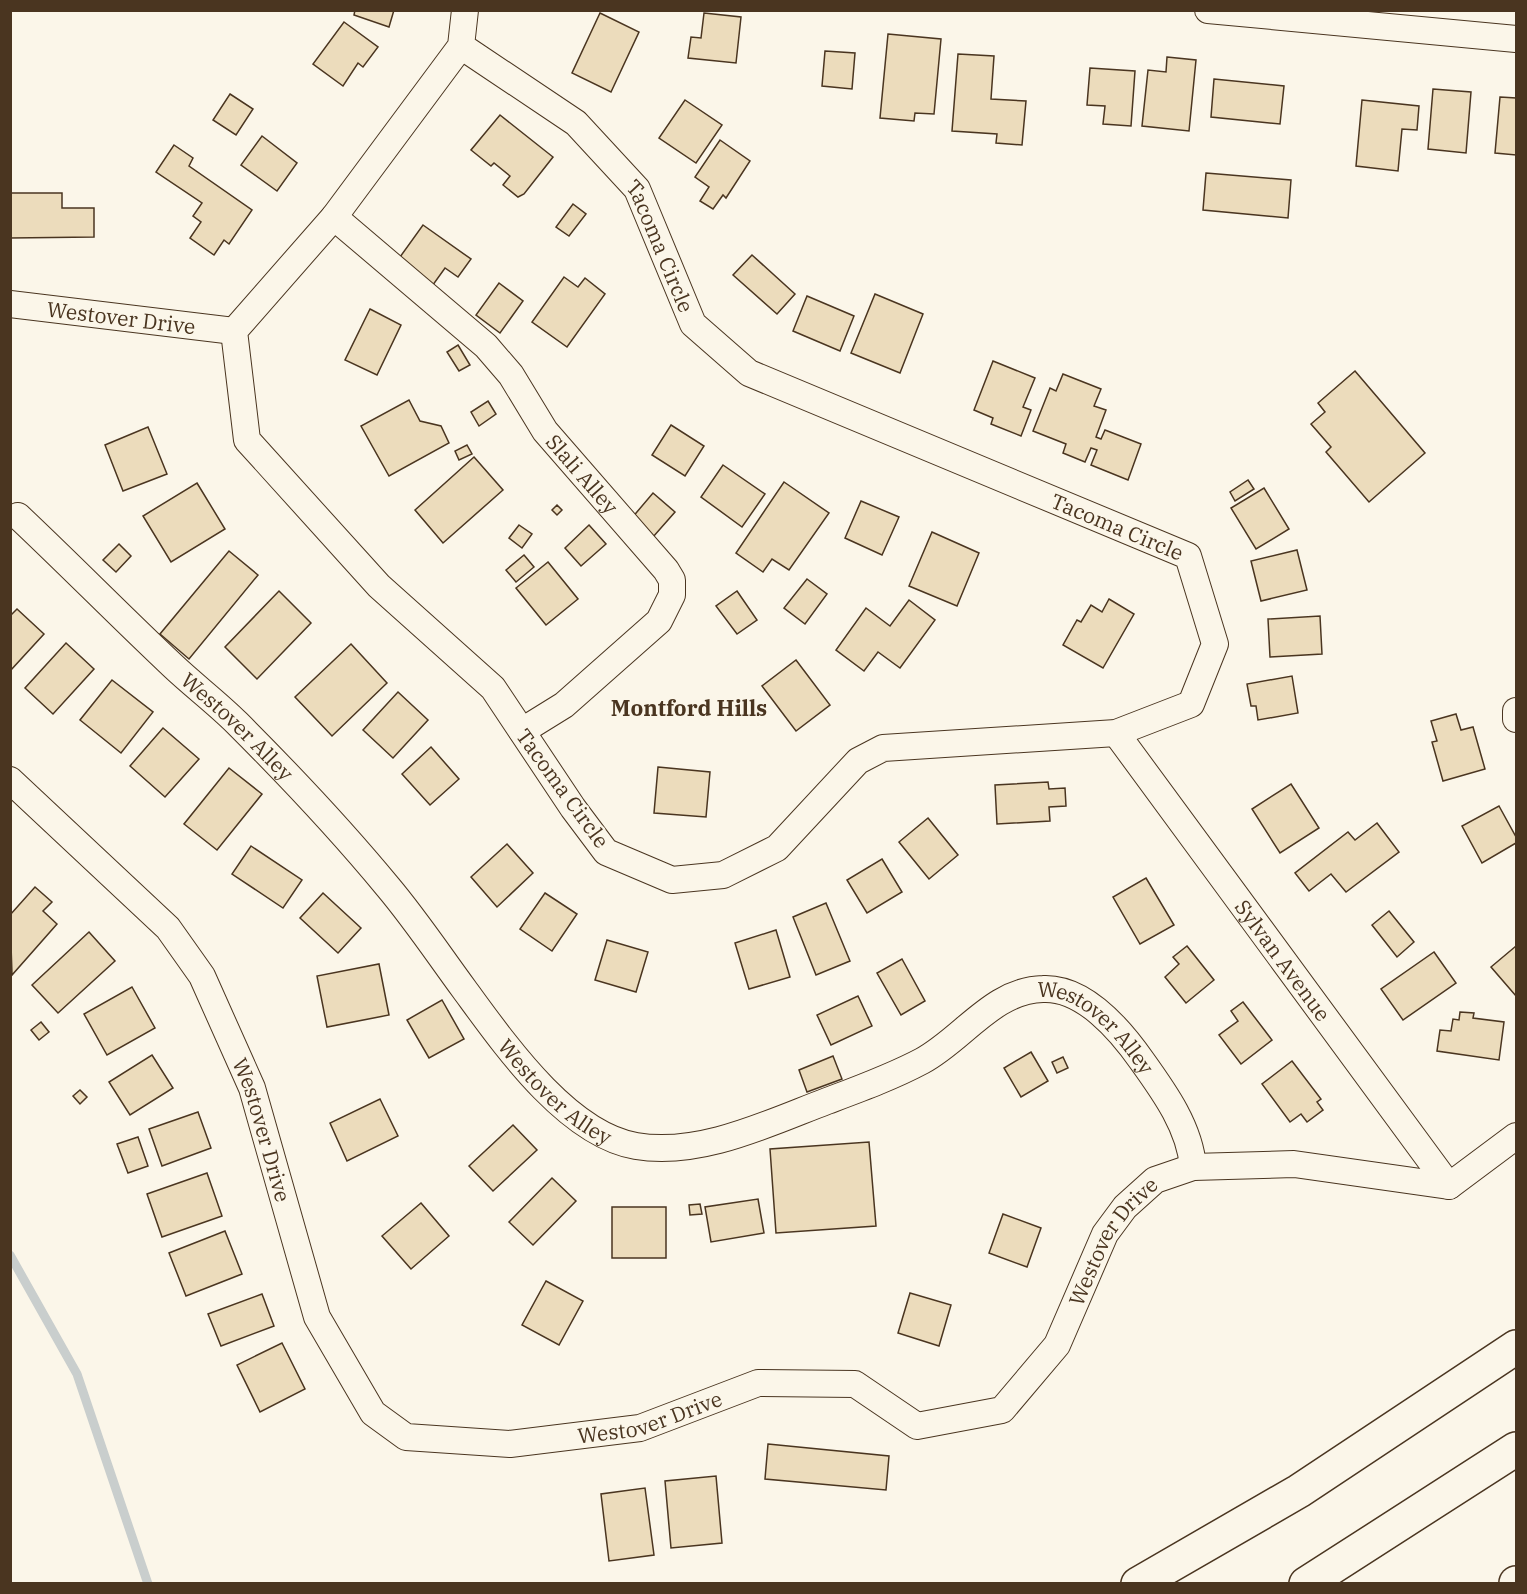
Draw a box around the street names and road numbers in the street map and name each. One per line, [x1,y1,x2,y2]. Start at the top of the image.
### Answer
street label: Tacoma Circle [621,173,701,317]
street label: Westover Drive [45,295,197,340]
street label: Slali Alley [540,428,625,520]
street label: Tacoma Circle [1047,487,1188,567]
street label: Westover Alley [175,666,300,787]
street label: Tacoma Circle [510,723,616,853]
street label: Sylvan Avenue [1229,894,1337,1027]
street label: Westover Alley [1037,975,1161,1080]
street label: Westover Alley [492,1033,617,1151]
street label: Westover Drive [226,1053,298,1205]
street label: Westover Drive [1062,1170,1163,1310]
street label: Westover Drive [576,1384,726,1450]

